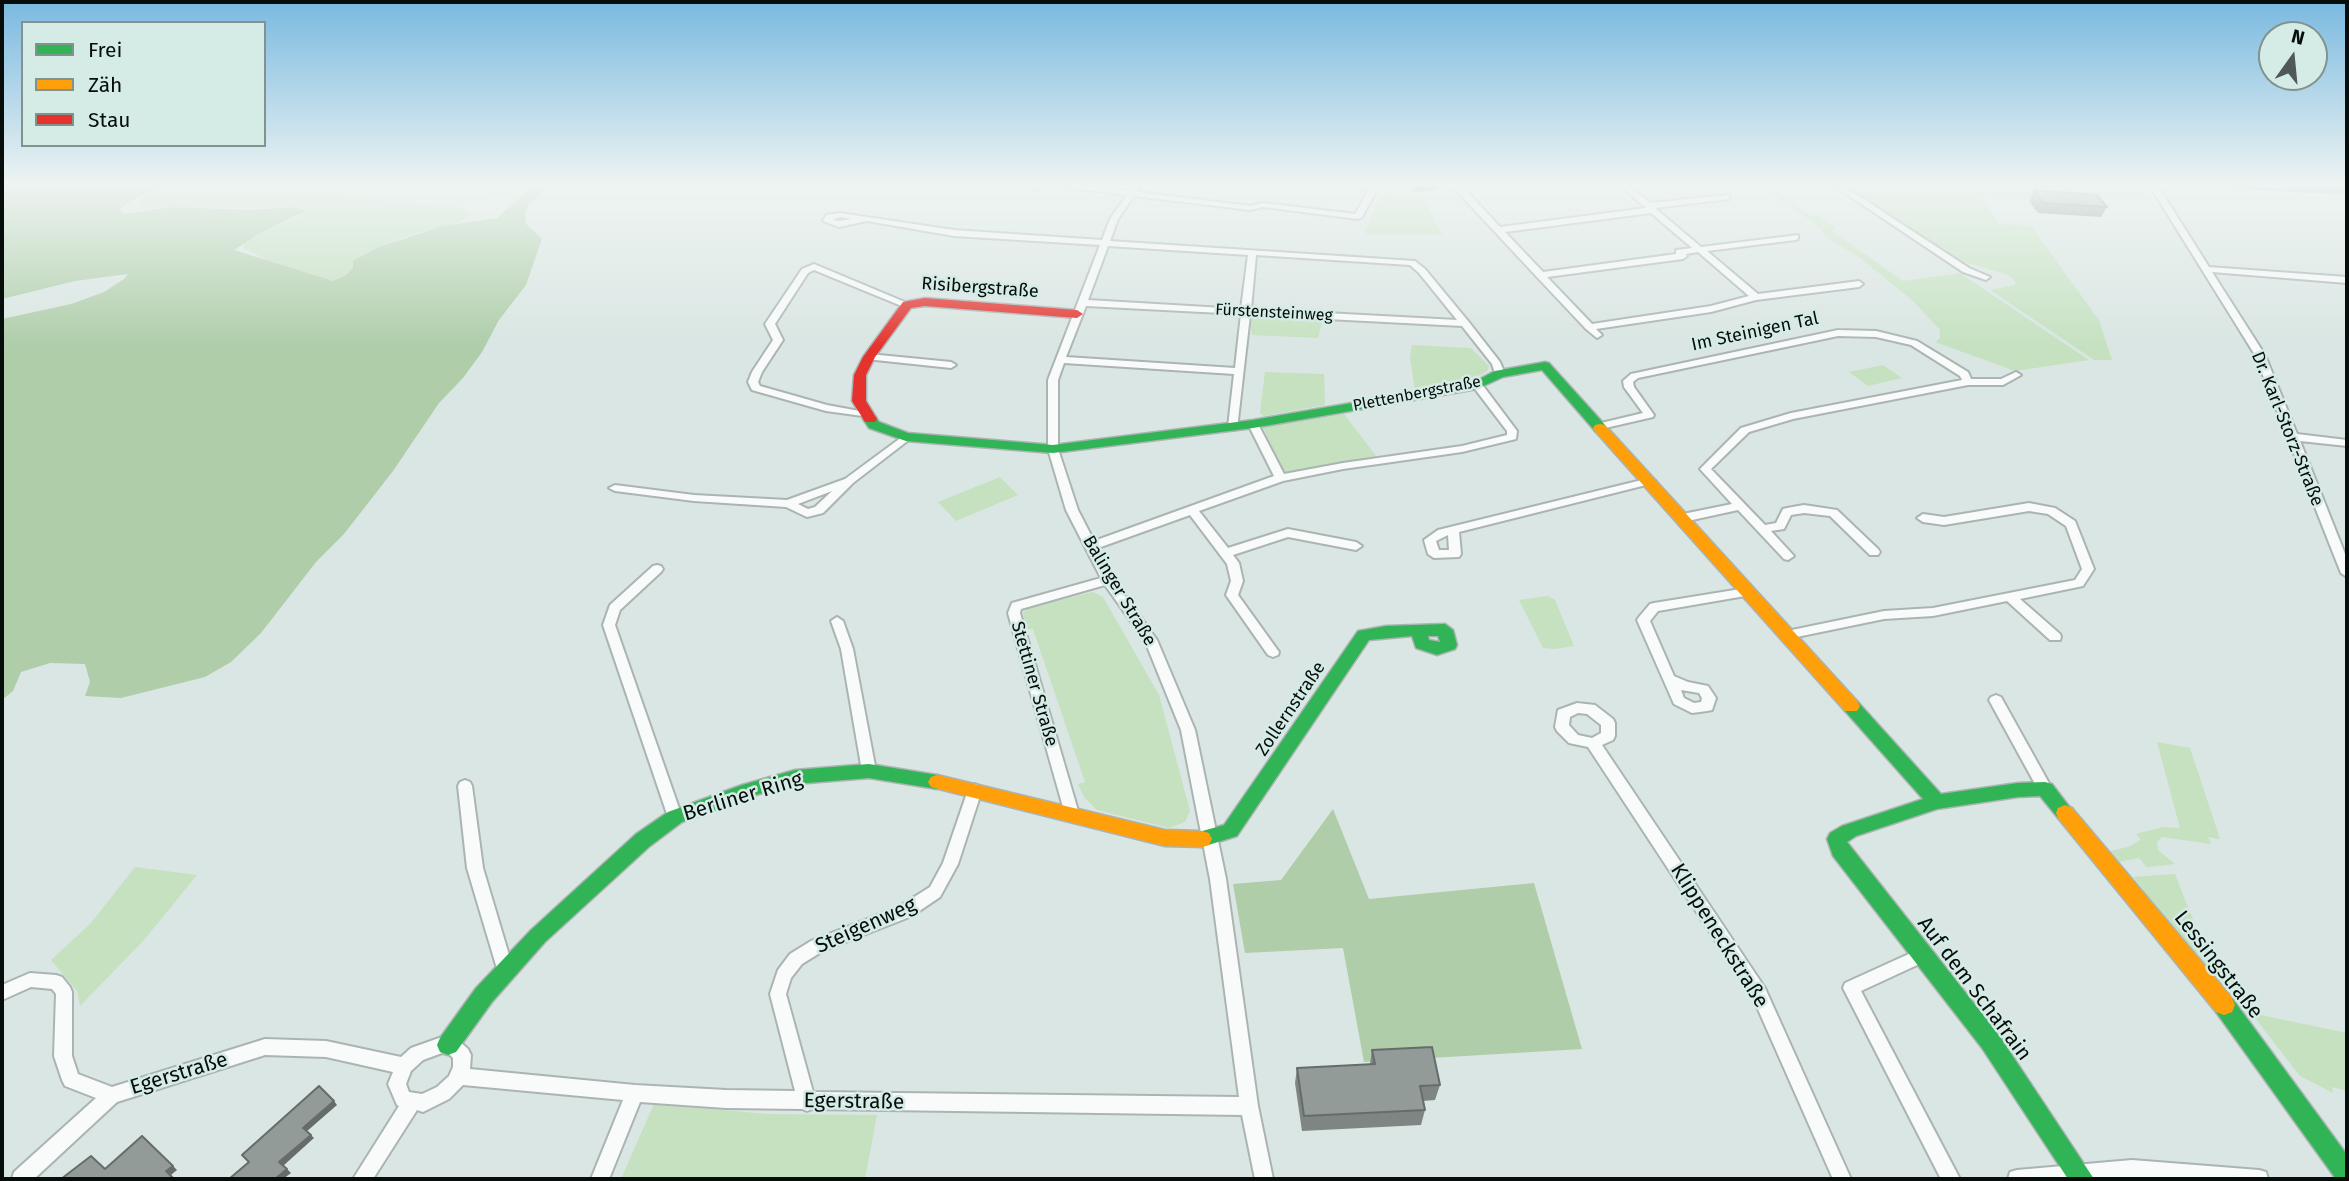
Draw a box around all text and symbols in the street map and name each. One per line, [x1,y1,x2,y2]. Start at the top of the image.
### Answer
legend [21,21,266,147]
north arrow [2258,21,2328,91]
text: N [2289,24,2307,50]
text: Frei [88,37,122,63]
text: Zäh [88,72,122,98]
text: Stau [88,107,131,133]
street label: Risibergstraße [921,273,1039,303]
street label: Fürstensteinweg [1215,300,1333,326]
street label: Im Steinigen Tal [1689,308,1821,356]
street label: Dr. Karl-Storz-Straße [2246,348,2328,510]
street label: Plettenbergstraße [1351,372,1483,416]
street label: Balinger Straße [1078,532,1160,650]
street label: Stettiner Straße [1006,619,1062,749]
street label: Zollernstraße [1252,658,1330,760]
street label: Berliner Ring [680,767,806,827]
street label: Klippeneckstraße [1665,859,1773,1013]
street label: Steigenweg [812,893,920,959]
street label: Lessingstraße [2168,906,2268,1024]
street label: Auf dem Schafrain [1912,912,2036,1066]
street label: Egerstraße [127,1047,231,1101]
street label: Egerstraße [803,1089,905,1115]

